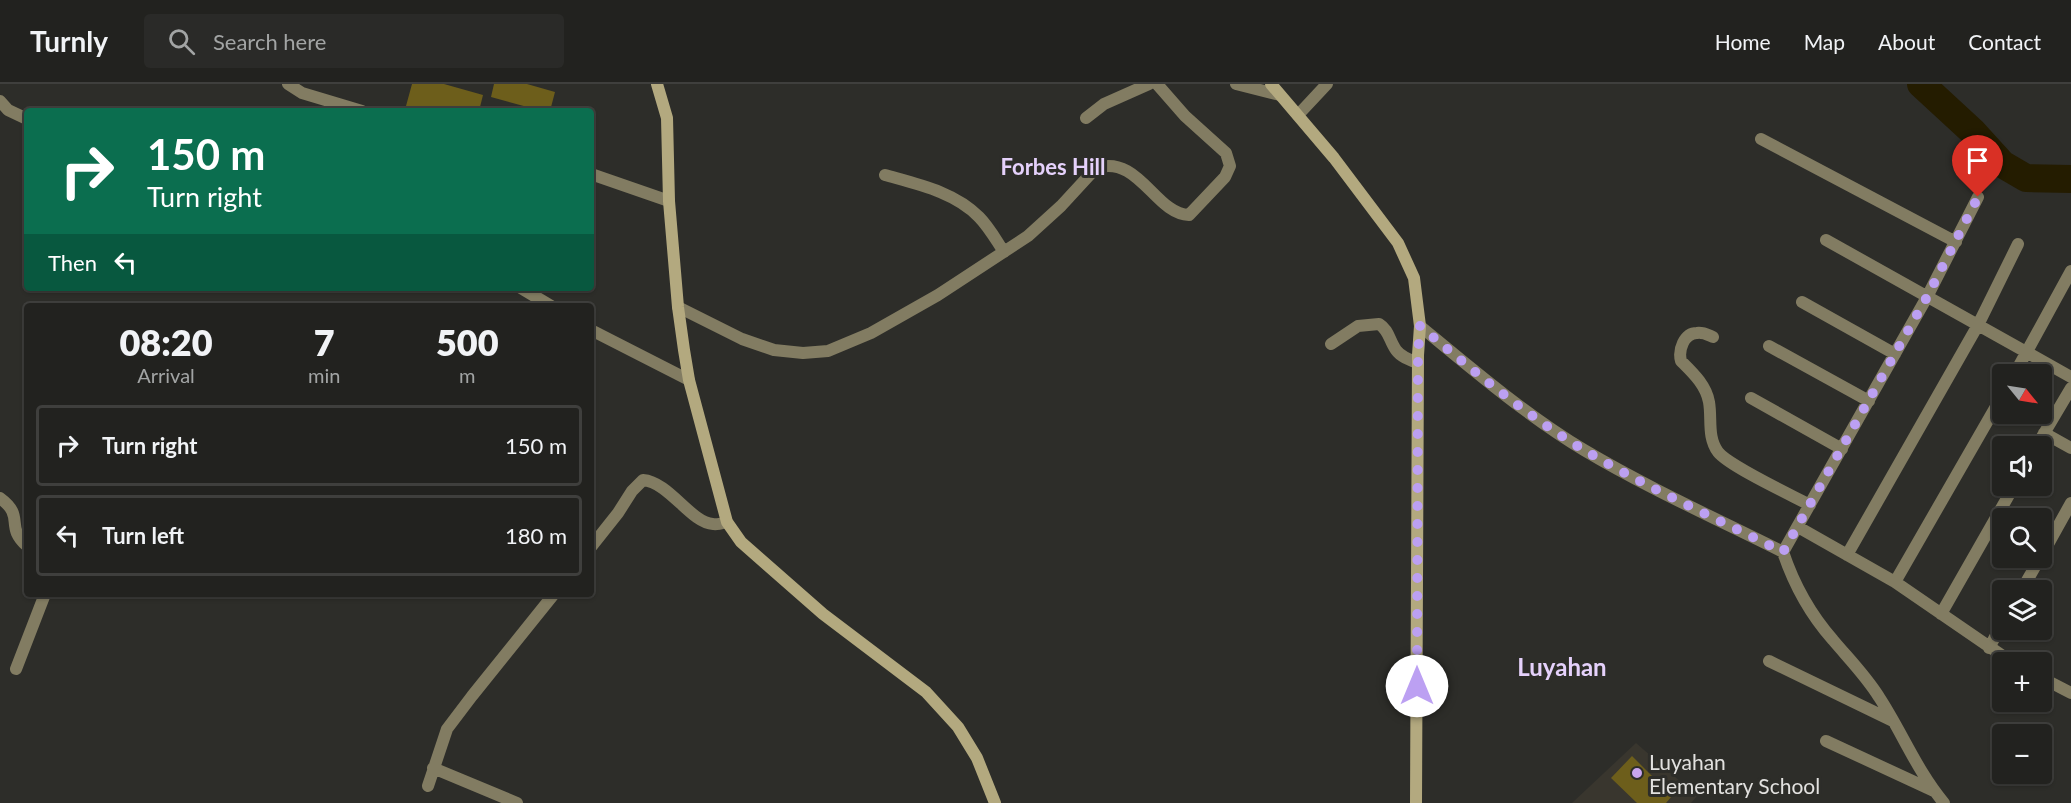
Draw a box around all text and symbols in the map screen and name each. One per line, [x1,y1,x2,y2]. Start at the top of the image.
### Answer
search box [144,14,564,68]
text: Turnly [30,24,108,58]
icon: search [165,25,198,58]
text: Search here [213,28,326,55]
text: Home [1715,29,1771,54]
text: Map [1804,29,1845,54]
text: About [1878,29,1935,54]
text: Contact [1968,29,2041,54]
text: 150 m [147,129,265,179]
icon: right [48,132,126,210]
pin [1952,135,2003,197]
icon: arrive [1961,144,1994,177]
district label: Forbes Hill [1001,153,1105,180]
text: Turn right [147,180,262,213]
icon: left [109,246,142,279]
text: Then [48,249,97,276]
text: 08:20 [119,320,213,364]
text: 7 [314,320,335,364]
text: 500 [436,320,499,364]
text: Arrival [137,363,195,387]
text: min [308,363,340,387]
text: m [459,363,475,387]
north arrow [1992,364,2052,424]
map controls [1992,364,2052,784]
icon: right [51,429,84,462]
text: Turn right [102,432,197,459]
text: 150 m [505,432,567,459]
button: sound [1992,436,2052,496]
button: search [1992,508,2052,568]
icon: left [51,519,84,552]
text: Turn left [102,522,184,549]
text: 180 m [505,522,567,549]
button: layers [1992,580,2052,640]
district label: Luyahan [1517,652,1607,681]
button: + [1992,652,2052,712]
position arrow [1385,654,1449,718]
button: − [1992,724,2052,784]
place label: Luyahan Elementary School [1649,749,1820,798]
marker: Luyahan Elementary School [1630,766,1644,780]

